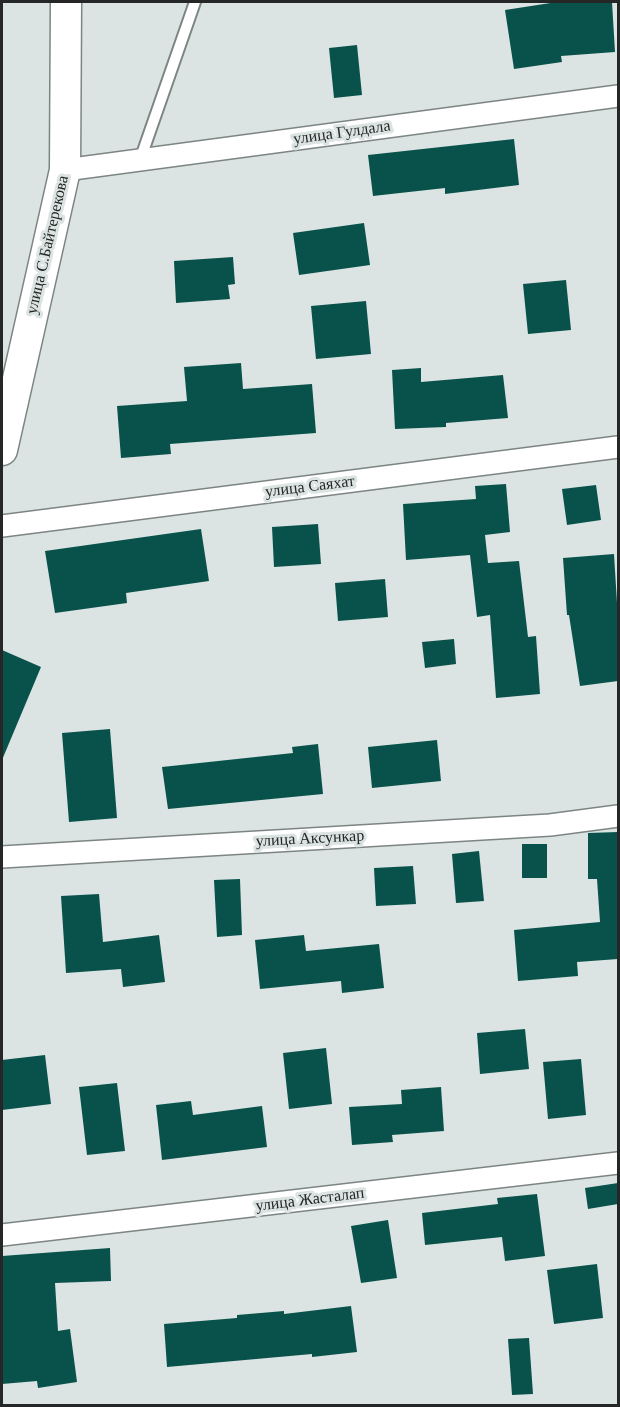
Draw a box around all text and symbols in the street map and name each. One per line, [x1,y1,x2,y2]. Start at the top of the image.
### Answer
street label: улица Гулдала [292,117,392,149]
street label: улица С.Байтерекова [23,174,73,316]
street label: улица Саяхат [264,472,356,502]
street label: улица Аксункар [255,827,365,851]
street label: улица Жасталап [254,1184,366,1216]

